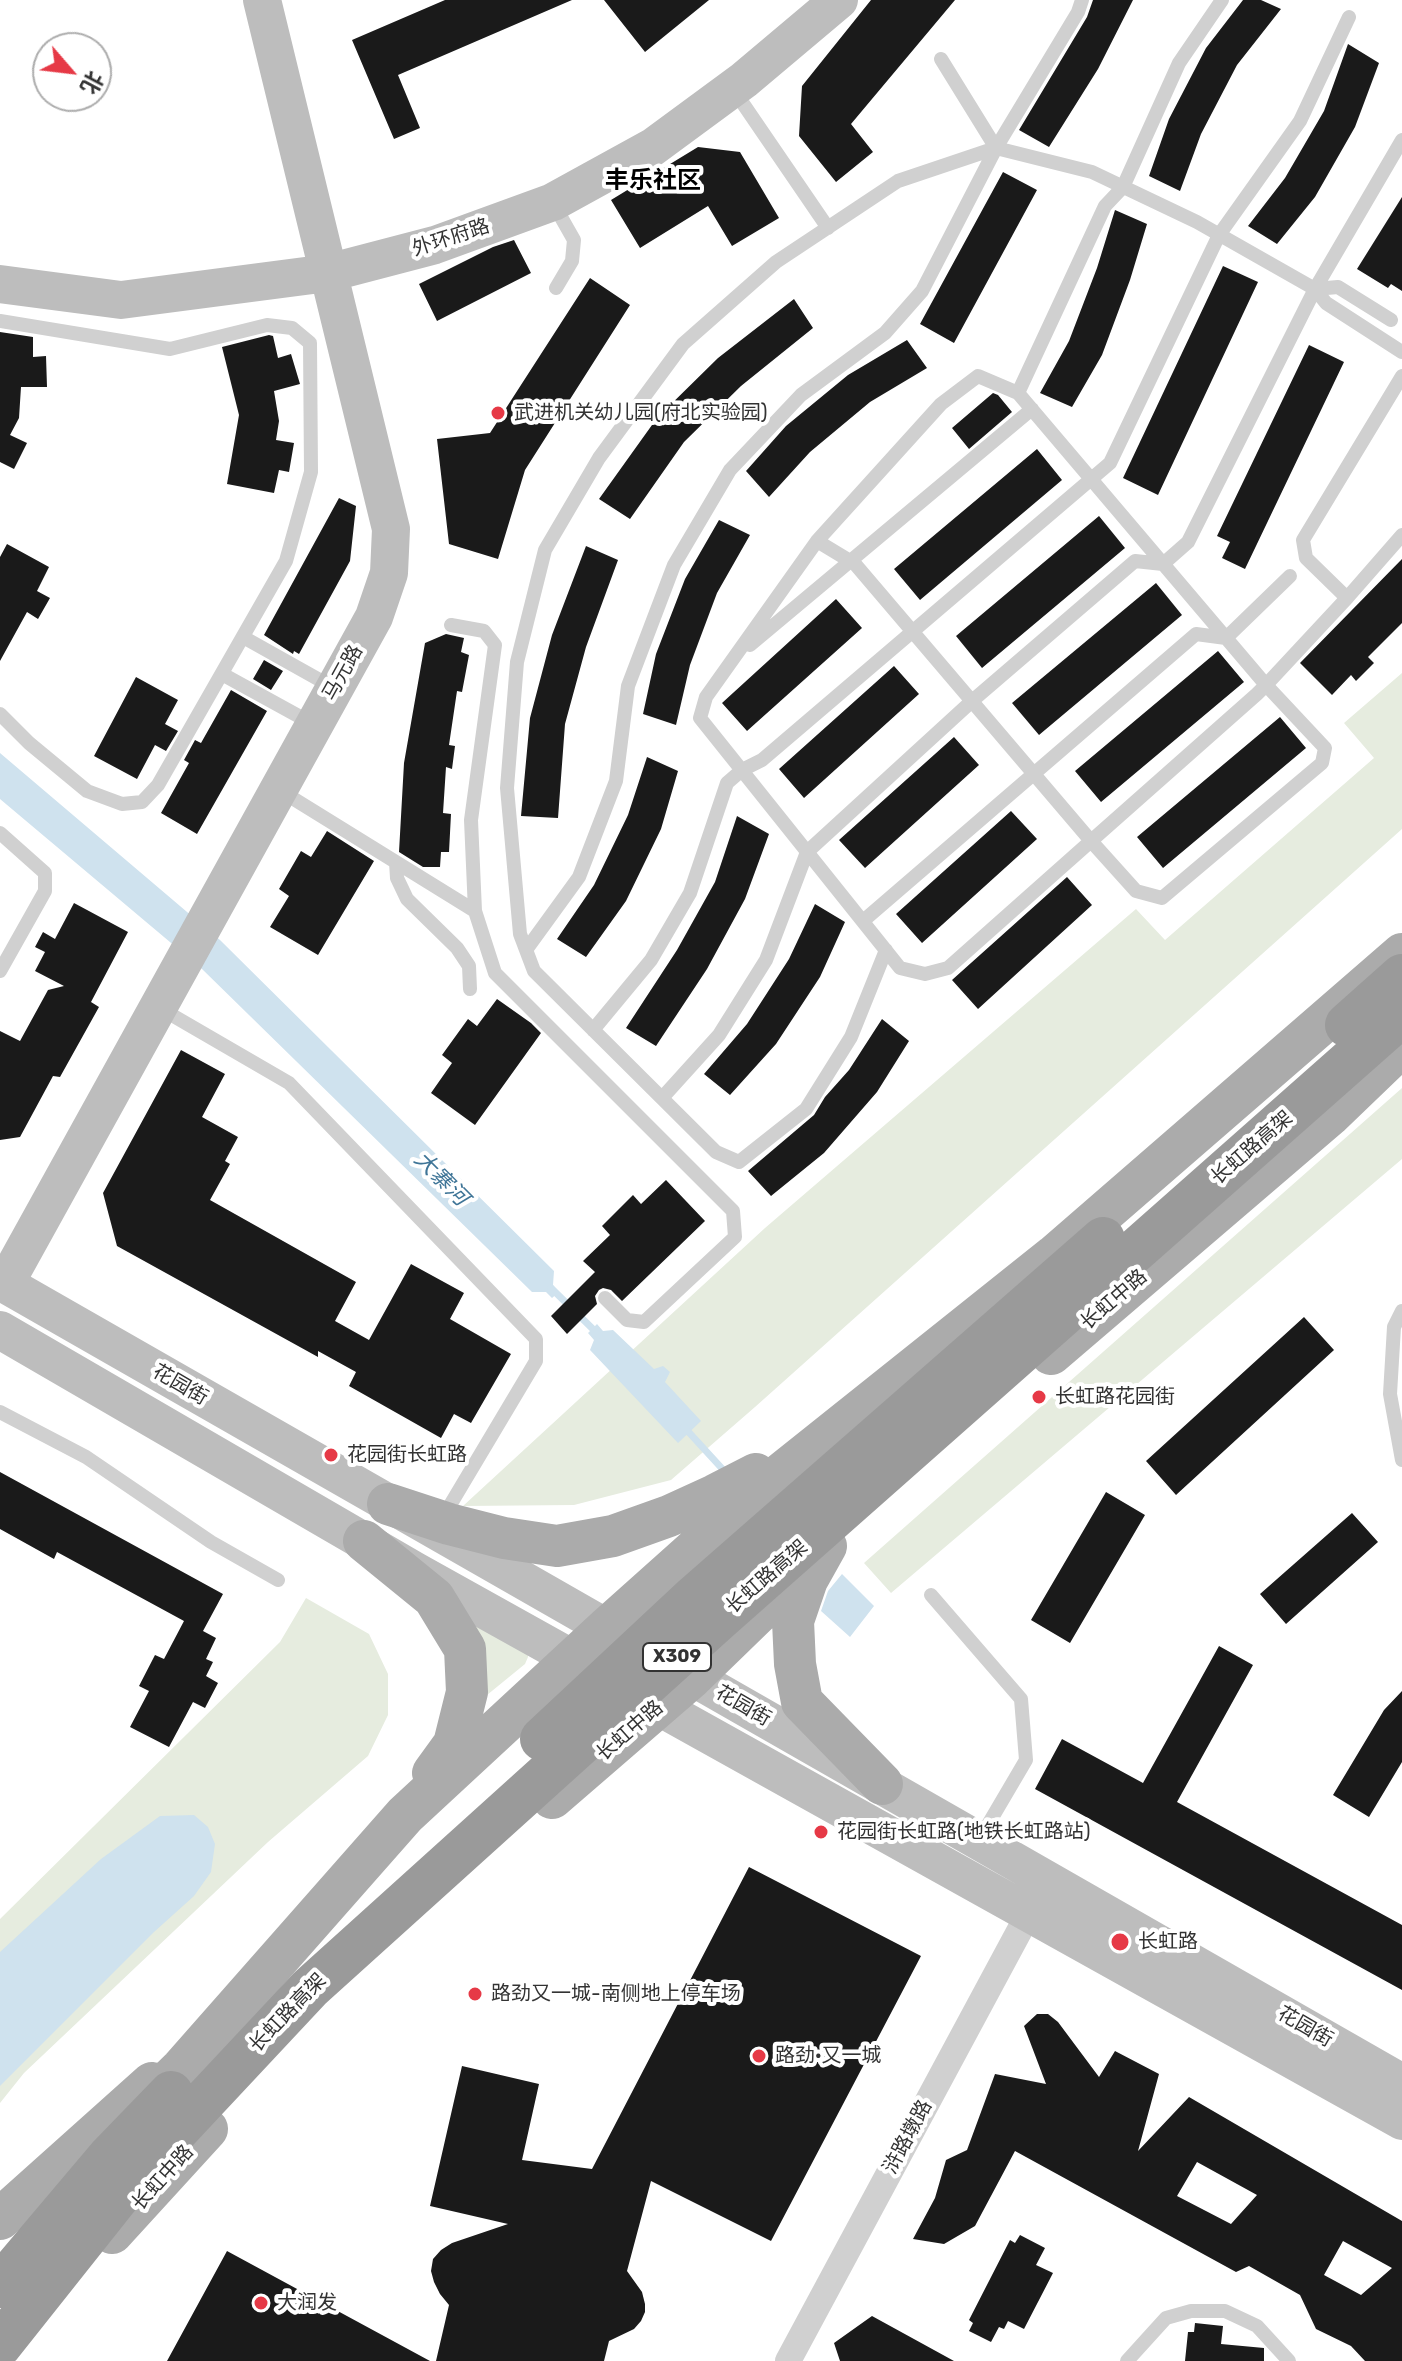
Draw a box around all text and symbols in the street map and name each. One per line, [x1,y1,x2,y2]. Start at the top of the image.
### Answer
north arrow [32,32,112,112]
text: 北 [75,66,109,99]
district label: 丰乐社区 [605,167,701,195]
street label: 外环府路 [409,214,493,262]
place label: 武进机关幼儿园(府北实验园) [514,401,768,425]
marker: 武进机关幼儿园(府北实验园) [489,404,507,422]
street label: 马元路 [318,641,368,705]
street label: 长虹路高架 [1206,1106,1298,1190]
water label: 大寨河 [408,1146,474,1212]
street label: 长虹中路 [1076,1265,1152,1335]
street label: 花园街 [148,1360,212,1410]
place label: 长虹路花园街 [1055,1385,1175,1409]
marker: 长虹路花园街 [1030,1388,1048,1406]
place label: 花园街长虹路 [347,1443,467,1467]
marker: 花园街长虹路 [322,1446,340,1464]
street label: 长虹路高架 [721,1535,813,1619]
road number: X309 [643,1643,711,1671]
street label: 花园街 [711,1681,775,1731]
street label: 长虹中路 [592,1696,668,1766]
place label: 花园街长虹路(地铁长虹路站) [837,1820,1091,1844]
marker: 花园街长虹路(地铁长虹路站) [812,1823,830,1841]
place label: 长虹路 [1138,1930,1198,1954]
marker: 长虹路 [1109,1931,1131,1953]
street label: 长虹路高架 [245,1969,331,2057]
place label: 路劲又一城-南侧地上停车场 [491,1982,741,2006]
marker: 路劲又一城-南侧地上停车场 [466,1985,484,2003]
street label: 花园街 [1273,2002,1337,2052]
place label: 路劲·又一城 [775,2044,882,2068]
marker: 路劲·又一城 [750,2047,768,2065]
street label: 浒路墩路 [879,2096,937,2178]
street label: 长虹中路 [127,2140,199,2216]
place label: 大润发 [277,2291,337,2315]
marker: 大润发 [252,2294,270,2312]

